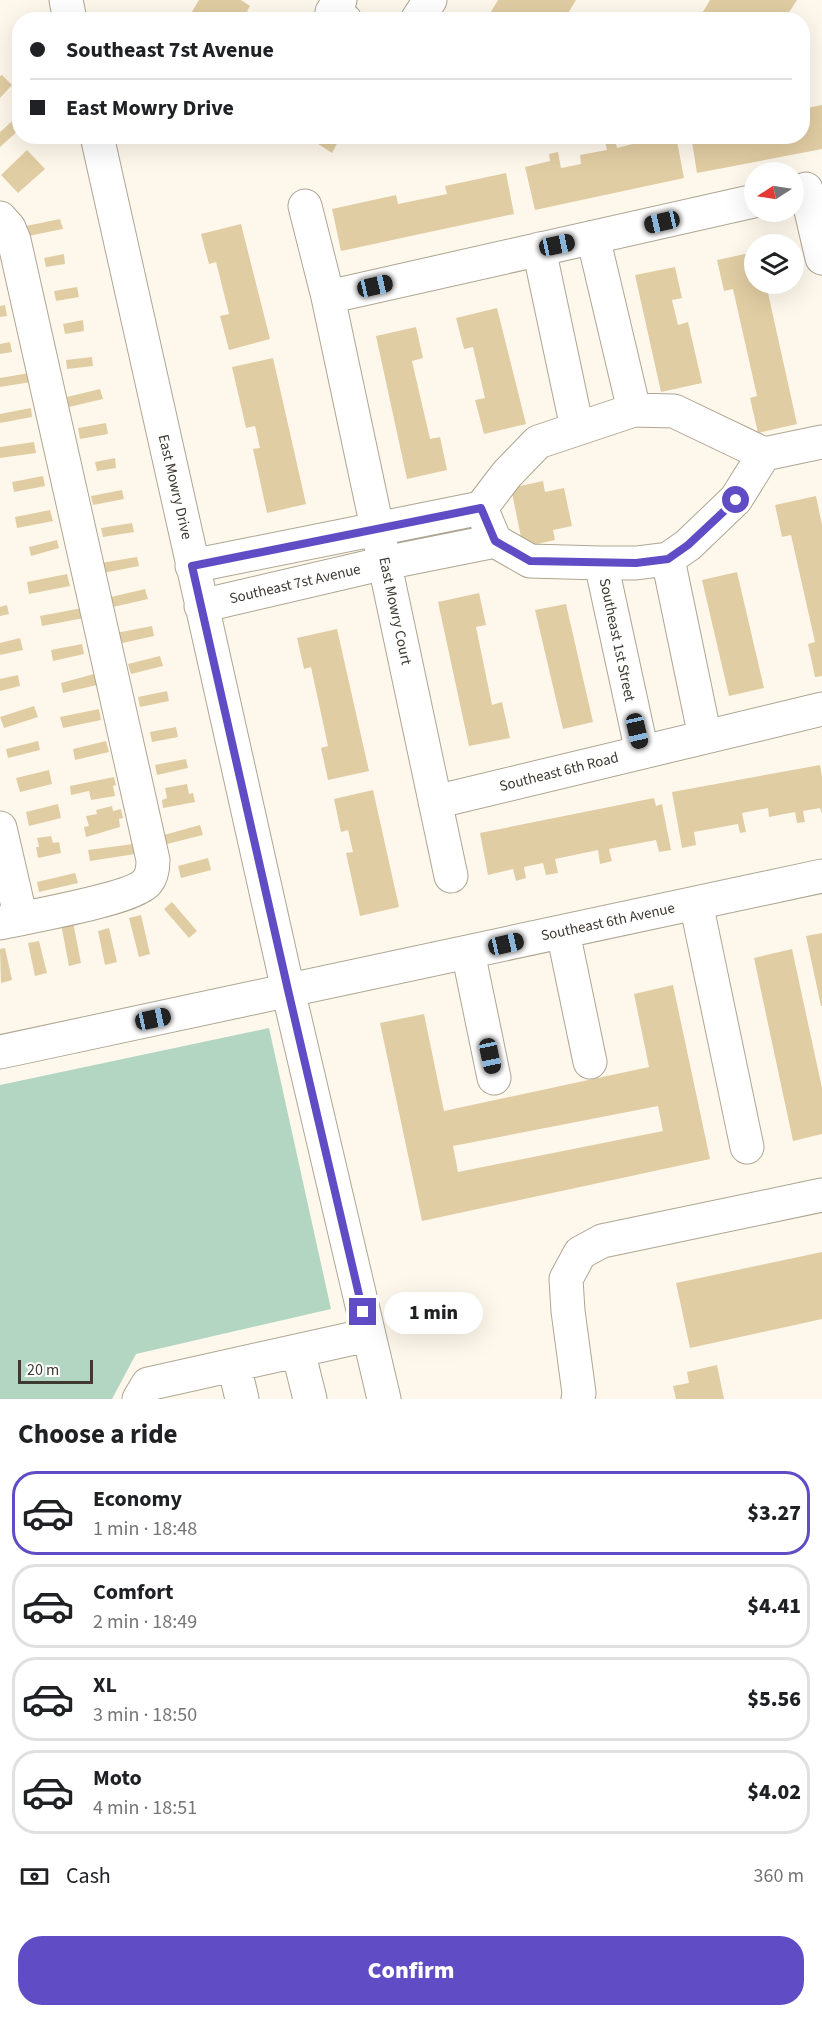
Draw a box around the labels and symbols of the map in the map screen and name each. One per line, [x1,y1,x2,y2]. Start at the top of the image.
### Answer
north arrow [744,162,804,222]
car [642,209,682,235]
car [538,232,576,258]
car [355,273,395,299]
street label: East Mowry Drive [153,432,197,542]
route start [722,486,749,513]
street label: East Mowry Court [373,555,417,667]
street label: Southeast 7st Avenue [227,559,363,609]
street label: Southeast 1st Street [594,576,640,704]
car [624,711,650,751]
street label: Southeast 6th Road [497,747,621,797]
street label: Southeast 6th Avenue [539,898,677,946]
car [486,931,526,957]
car [134,1006,172,1032]
car [477,1037,503,1075]
callout: 1 min [384,1291,483,1333]
route end [349,1298,376,1325]
scale bar [18,1357,93,1384]

